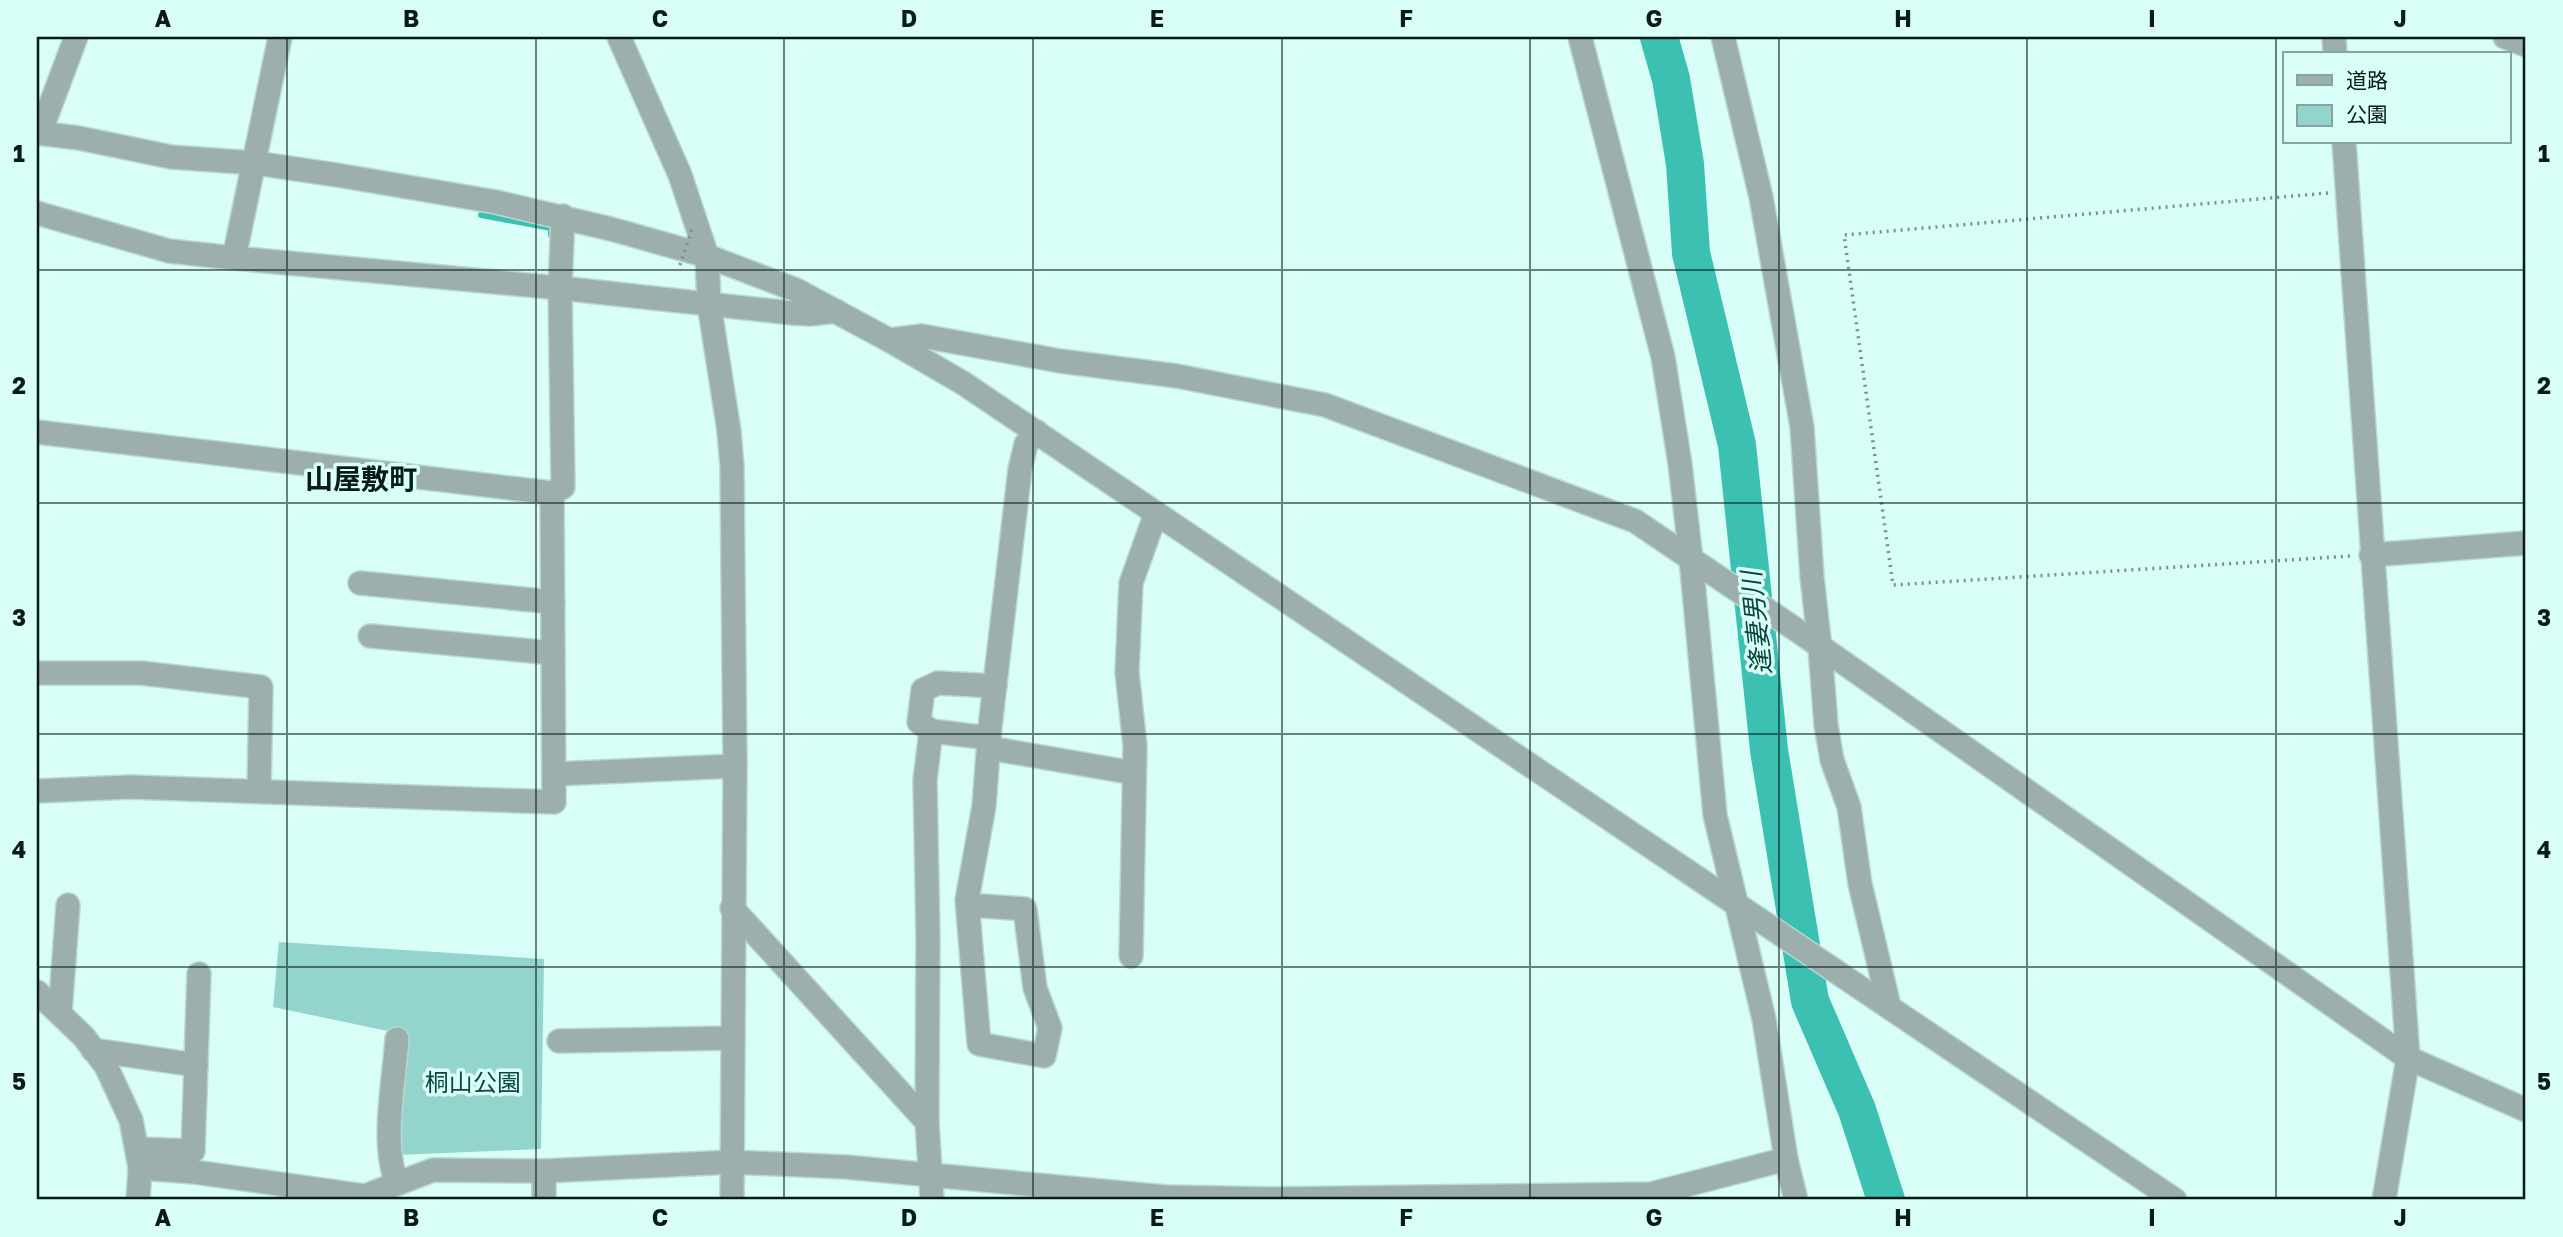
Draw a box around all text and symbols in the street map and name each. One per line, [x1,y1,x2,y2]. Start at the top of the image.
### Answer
text: A [155,4,172,32]
text: B [403,4,419,32]
text: C [652,4,668,32]
text: D [901,4,917,32]
text: E [1150,4,1164,32]
text: F [1399,4,1413,32]
text: G [1646,4,1662,32]
text: H [1894,4,1912,32]
text: I [2148,4,2156,32]
text: J [2393,4,2407,32]
legend [2283,52,2510,144]
text: 道路 [2346,67,2388,93]
text: 公園 [2346,101,2388,127]
text: 1 [13,139,25,167]
text: 1 [2538,139,2550,167]
text: 2 [12,371,26,399]
text: 2 [2537,371,2551,399]
district label: 山屋敷町 [305,462,417,495]
water label: 逢妻男川 [1735,567,1777,676]
text: 3 [12,603,26,631]
text: 3 [2537,603,2551,631]
text: 4 [12,835,26,863]
text: 4 [2537,835,2551,863]
text: 5 [12,1067,26,1095]
park label: 桐山公園 [425,1067,521,1096]
text: 5 [2537,1067,2551,1095]
text: A [155,1203,172,1231]
text: B [403,1203,419,1231]
text: C [652,1203,668,1231]
text: D [901,1203,917,1231]
text: E [1150,1203,1164,1231]
text: F [1399,1203,1413,1231]
text: G [1646,1203,1662,1231]
text: H [1894,1203,1912,1231]
text: I [2148,1203,2156,1231]
text: J [2393,1203,2407,1231]

